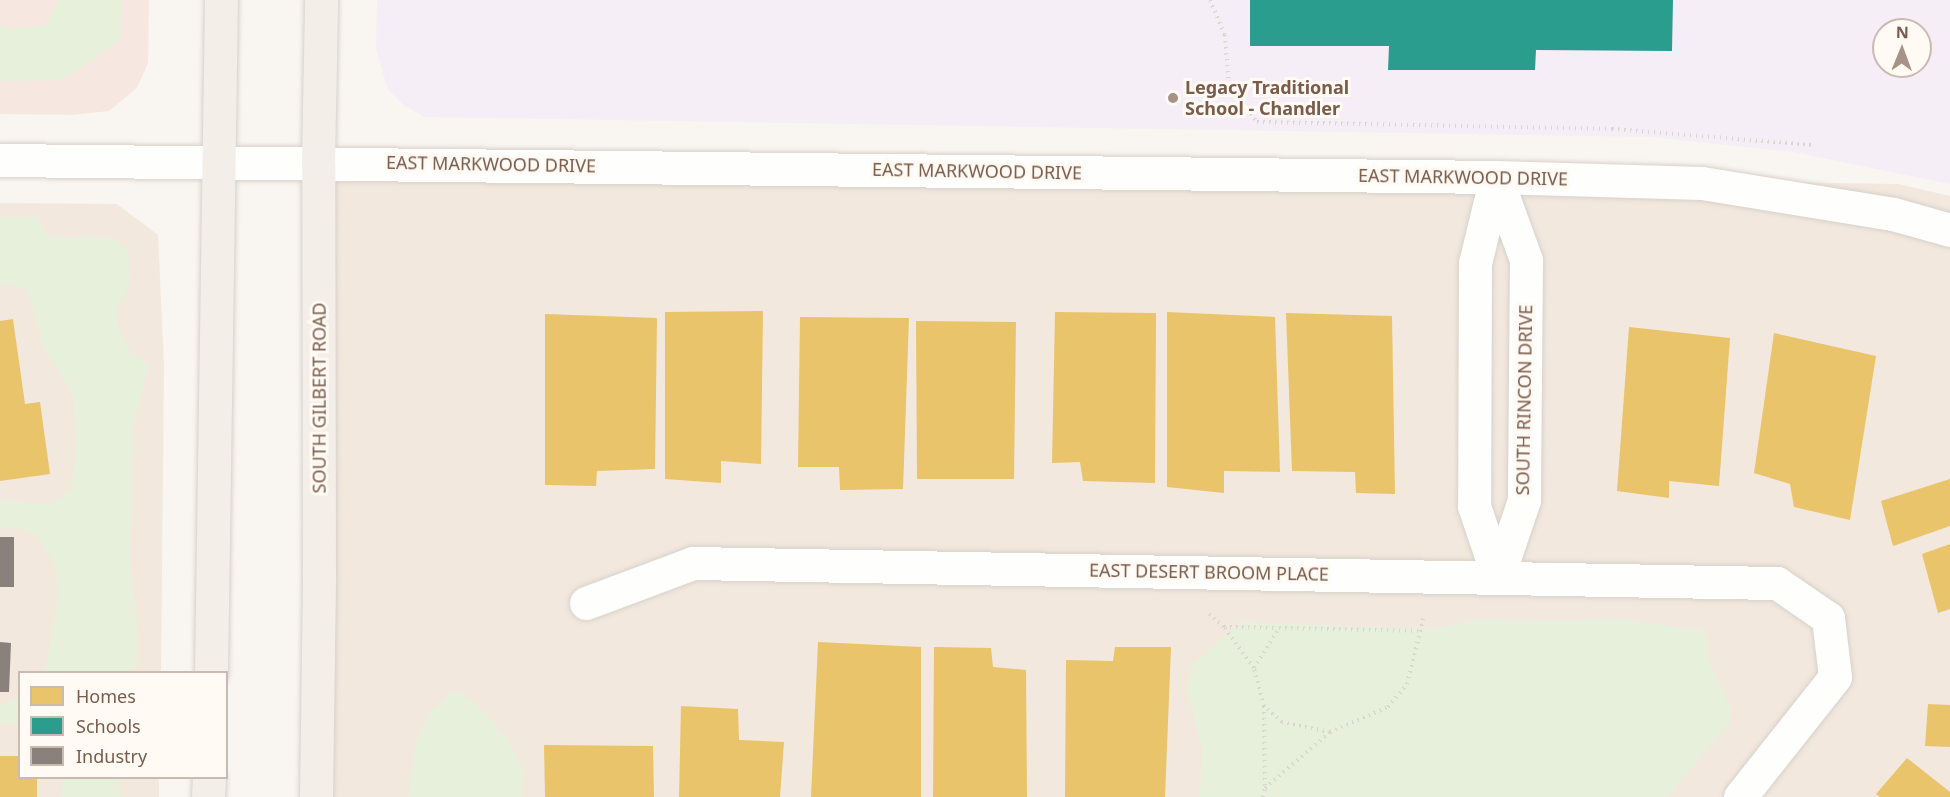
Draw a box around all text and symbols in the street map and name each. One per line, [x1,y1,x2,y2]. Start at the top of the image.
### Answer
north arrow [1872,18,1932,78]
text: N [1896,21,1909,43]
place label: Legacy Traditional School - Chandler [1185,77,1349,119]
marker: Legacy Traditional School - Chandler [1166,91,1180,105]
street label: EAST MARKWOOD DRIVE [386,151,596,177]
street label: EAST MARKWOOD DRIVE [872,158,1082,184]
street label: EAST MARKWOOD DRIVE [1358,164,1568,190]
street label: SOUTH GILBERT ROAD [308,303,330,493]
street label: SOUTH RINCON DRIVE [1512,304,1536,496]
street label: EAST DESERT BROOM PLACE [1089,559,1329,585]
legend [18,671,228,779]
text: Homes [76,684,136,708]
text: Schools [76,714,141,738]
text: Industry [76,744,147,768]

